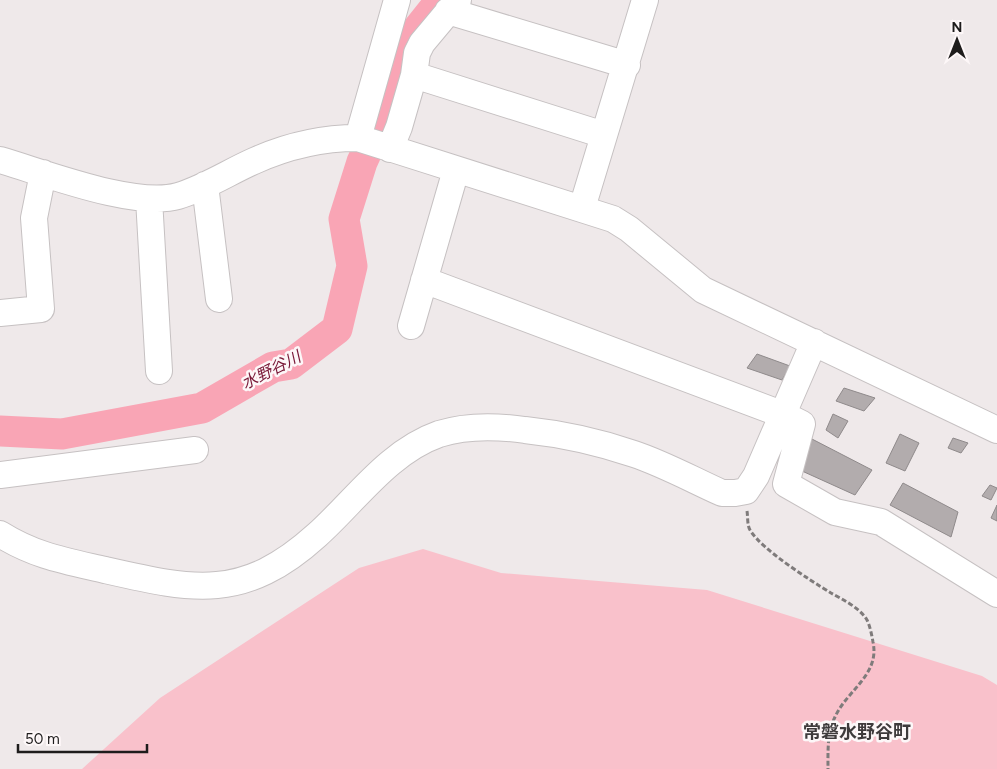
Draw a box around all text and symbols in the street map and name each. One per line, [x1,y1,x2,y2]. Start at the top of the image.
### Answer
north arrow [932,15,982,65]
text: N [952,19,962,36]
water label: 水野谷川 [238,346,306,393]
district label: 常磐水野谷町 [803,721,911,743]
scale bar [18,722,146,754]
text: 50 m [25,730,60,748]

